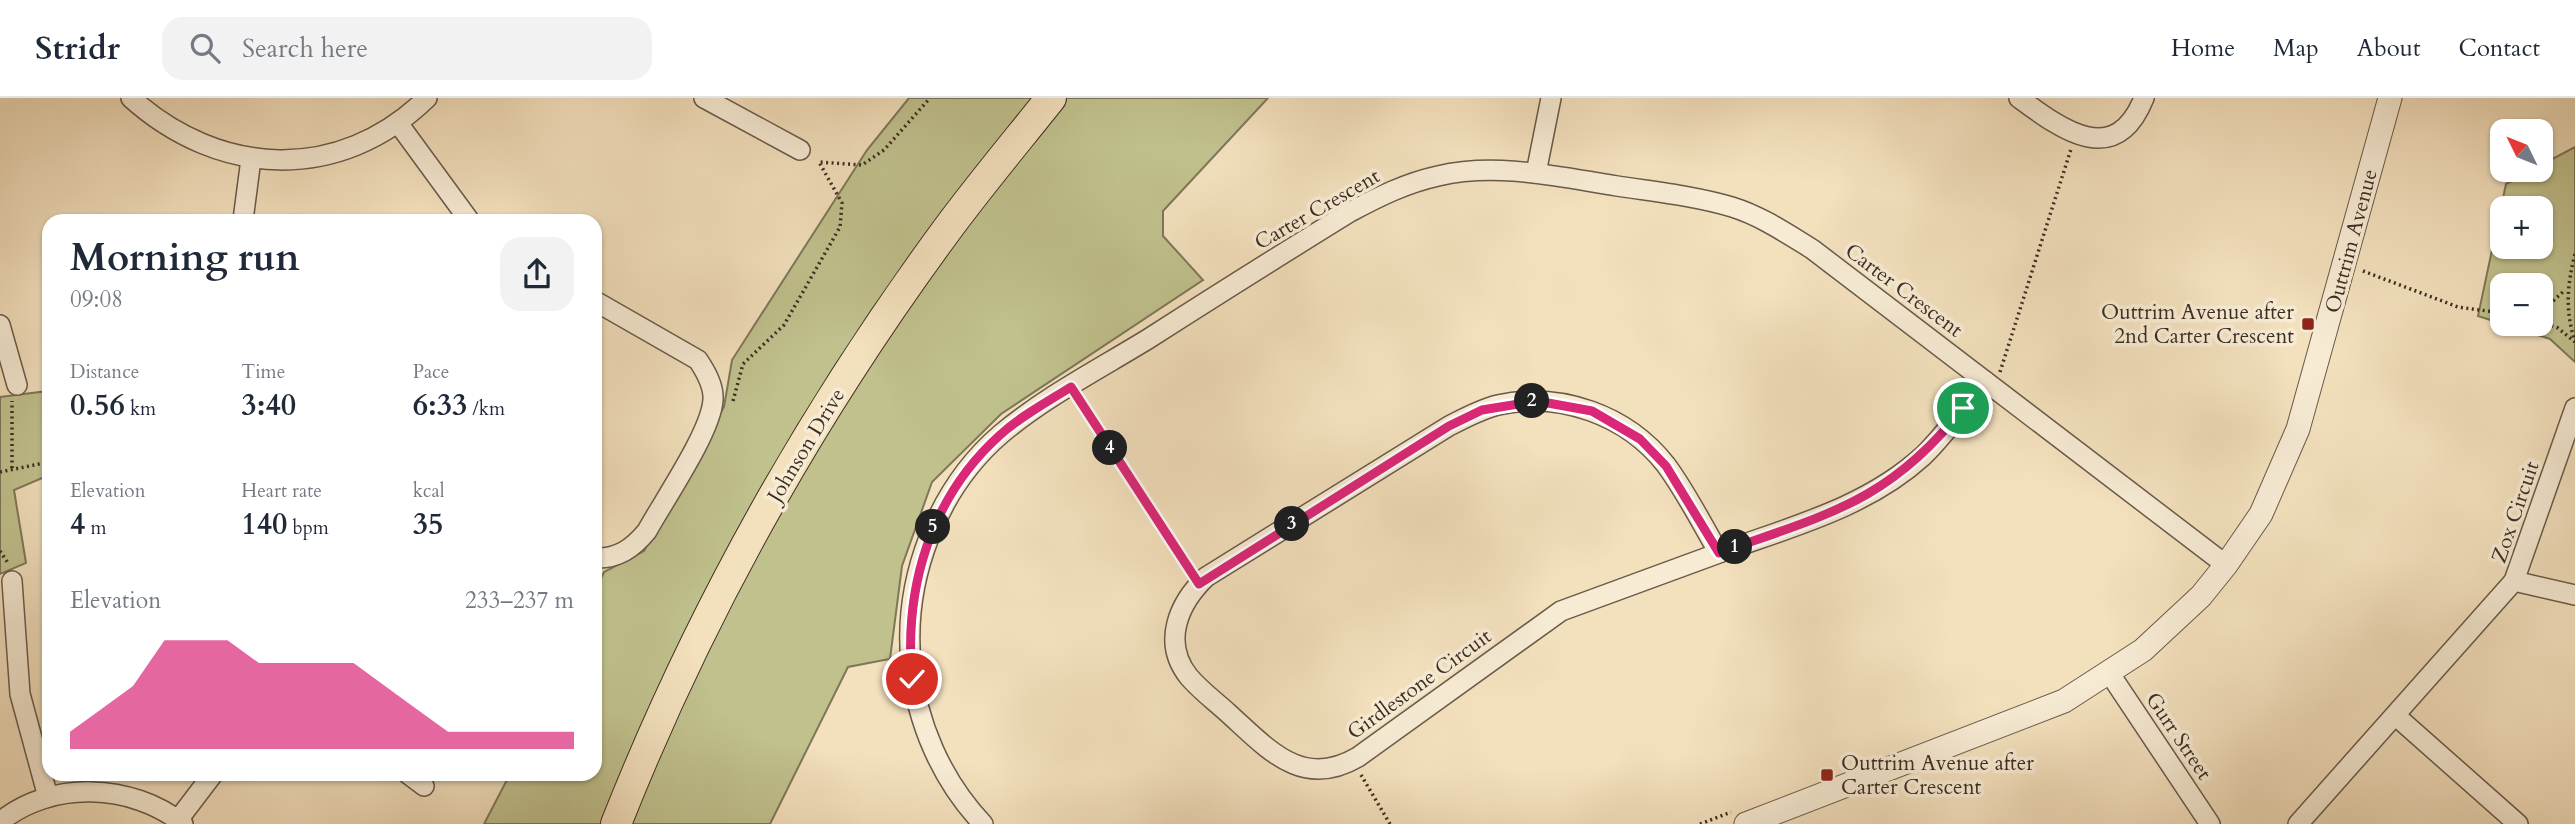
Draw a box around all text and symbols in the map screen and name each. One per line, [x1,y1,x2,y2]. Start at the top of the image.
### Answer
search box [162,17,652,80]
text: Stridr [35,26,120,71]
icon: search [186,29,224,67]
text: Search here [242,31,368,66]
text: Home [2171,32,2235,65]
text: Map [2273,32,2319,65]
text: About [2357,32,2421,65]
text: Contact [2459,32,2540,65]
north arrow [2490,119,2553,182]
map controls [2490,119,2553,336]
street label: Carter Crescent [1249,162,1386,257]
street label: Outtrim Avenue [2318,166,2385,316]
button: + [2490,196,2553,259]
text: Morning run [70,232,300,284]
button: share [500,237,574,311]
street label: Carter Crescent [1839,237,1969,344]
button: − [2490,273,2553,336]
text: 09:08 [70,284,123,315]
place label: Outtrim Avenue after 2nd Carter Crescent [2101,298,2294,351]
marker: Outtrim Avenue after 2nd Carter Crescent [2300,316,2316,332]
text: Distance [70,359,139,385]
text: Time [241,359,285,385]
text: Pace [413,359,449,385]
pin [1933,378,1993,438]
street label: Johnson Drive [759,383,852,510]
pin: 2 [1514,384,1550,418]
text: 0.56 [70,385,125,426]
text: 3:40 [241,385,296,426]
text: 6:33 [413,385,467,426]
text: 2 [1527,387,1536,413]
icon: arrive [1944,389,1982,427]
text: km [125,396,156,422]
text: /km [467,396,505,422]
pin: 4 [1092,430,1128,466]
text: 4 [1105,434,1114,460]
street label: Zox Circuit [2485,457,2547,567]
text: Elevation [70,478,145,504]
text: Heart rate [241,478,322,504]
text: kcal [413,478,445,504]
text: 4 [70,504,85,545]
text: 140 [241,504,287,545]
text: 35 [413,504,443,545]
pin: 3 [1274,506,1310,542]
pin: 5 [916,510,950,544]
text: 3 [1287,510,1296,536]
text: 5 [928,513,937,539]
text: m [85,515,107,541]
text: bpm [287,515,329,541]
pin: 1 [1718,530,1752,564]
text: 1 [1730,533,1739,559]
text: Elevation [70,585,161,616]
text: 233–237 m [465,585,574,616]
street label: Girdlestone Circuit [1341,622,1498,747]
pin [882,649,942,709]
icon: check [893,660,931,698]
street label: Gurr Street [2139,687,2219,786]
place label: Outtrim Avenue after Carter Crescent [1841,749,2034,802]
marker: Outtrim Avenue after Carter Crescent [1819,767,1835,783]

